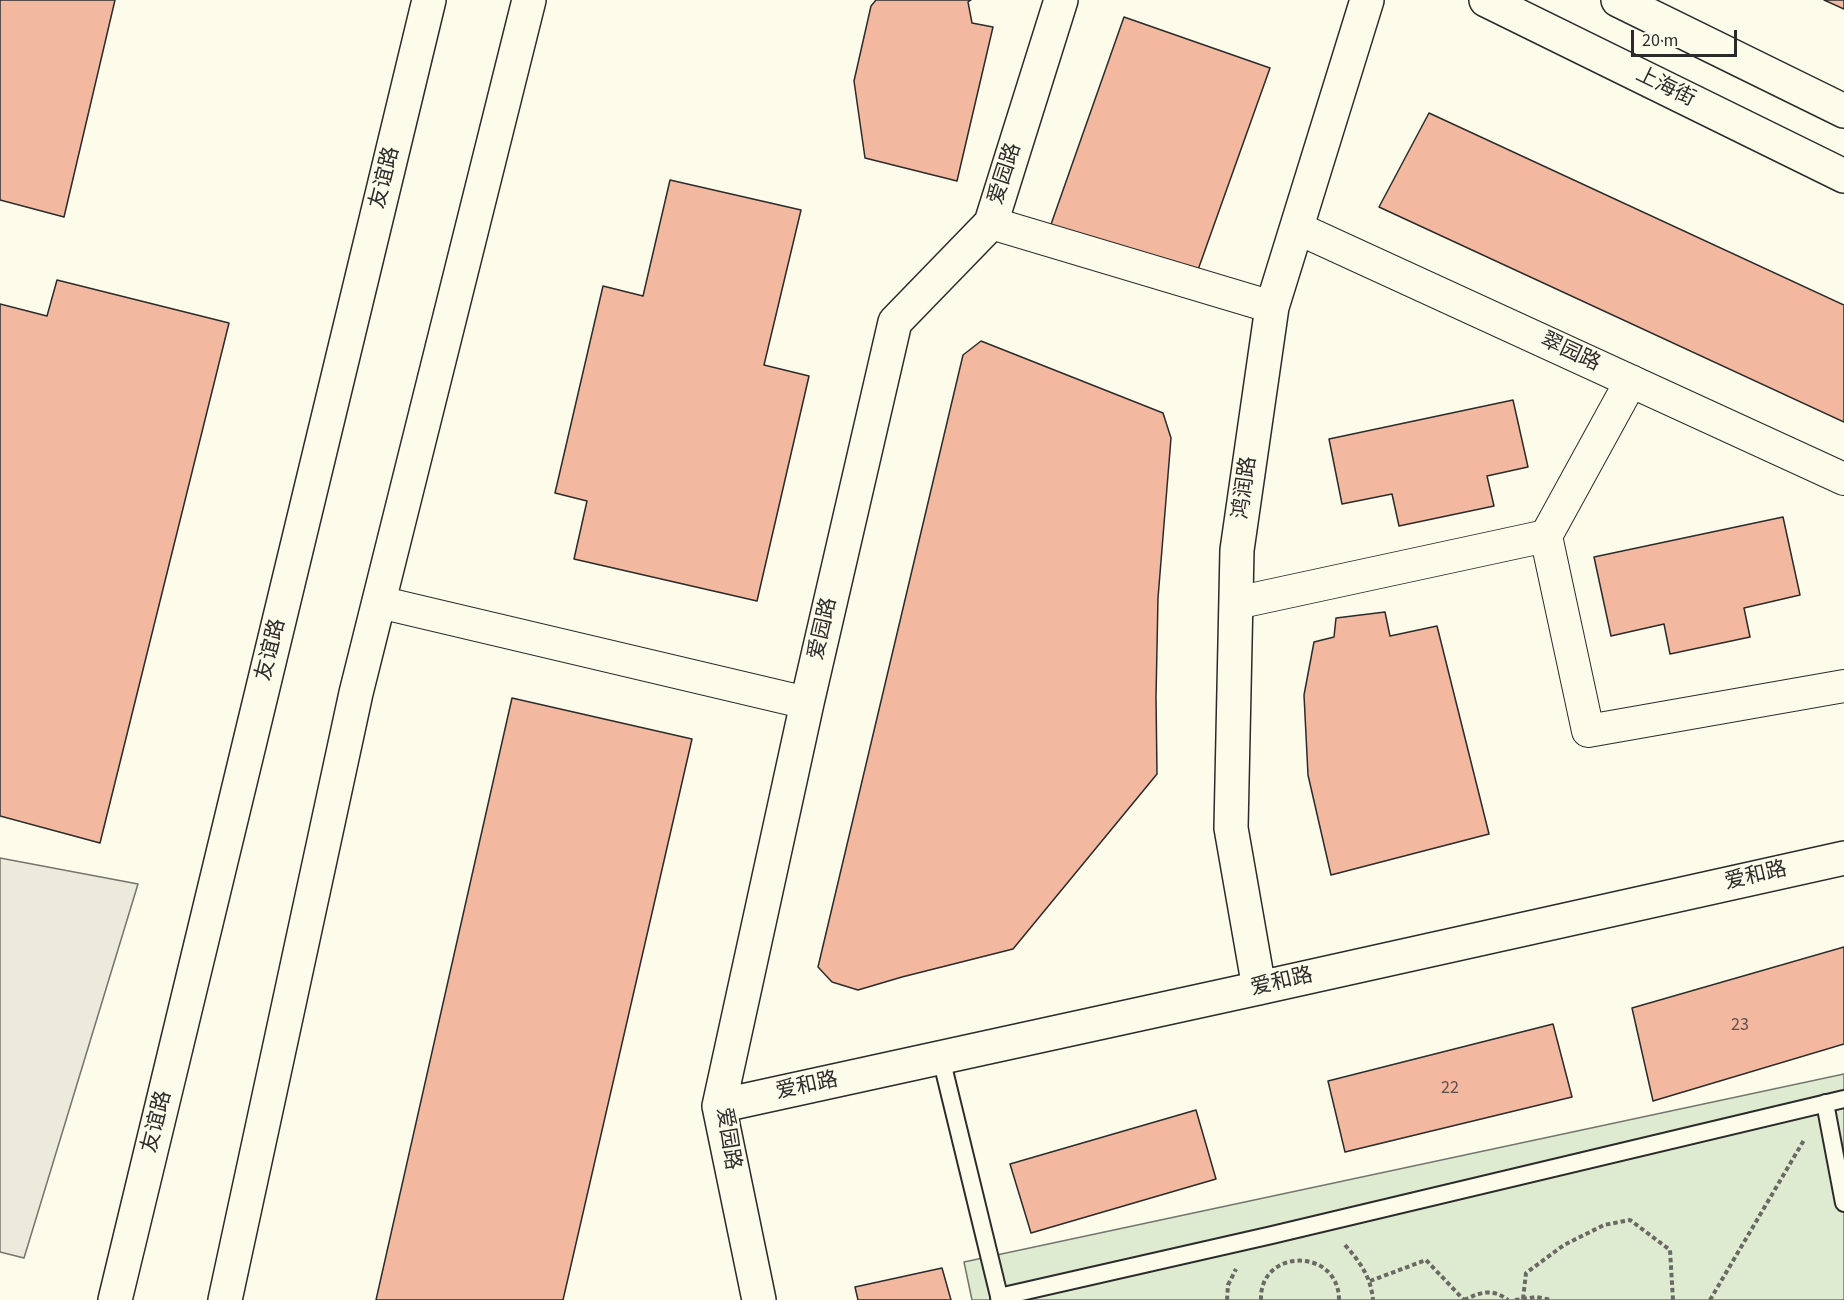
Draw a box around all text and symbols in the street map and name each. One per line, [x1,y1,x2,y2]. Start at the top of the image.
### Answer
scale bar [1634,18,1740,56]
text: 20 m [1642,28,1678,53]
street label: 上海街 [1631,63,1699,113]
street label: 爱园路 [984,140,1028,208]
street label: 友谊路 [366,144,406,212]
street label: 翠园路 [1536,328,1604,378]
street label: 鸿润路 [1229,455,1263,521]
street label: 爱园路 [805,595,843,663]
street label: 友谊路 [252,616,292,684]
street label: 爱和路 [1722,858,1790,896]
street label: 爱和路 [1248,964,1316,1002]
house number: 23 [1731,1015,1749,1037]
street label: 爱和路 [774,1068,840,1106]
house number: 22 [1441,1078,1459,1100]
street label: 友谊路 [138,1088,178,1156]
street label: 爱园路 [710,1106,744,1172]

